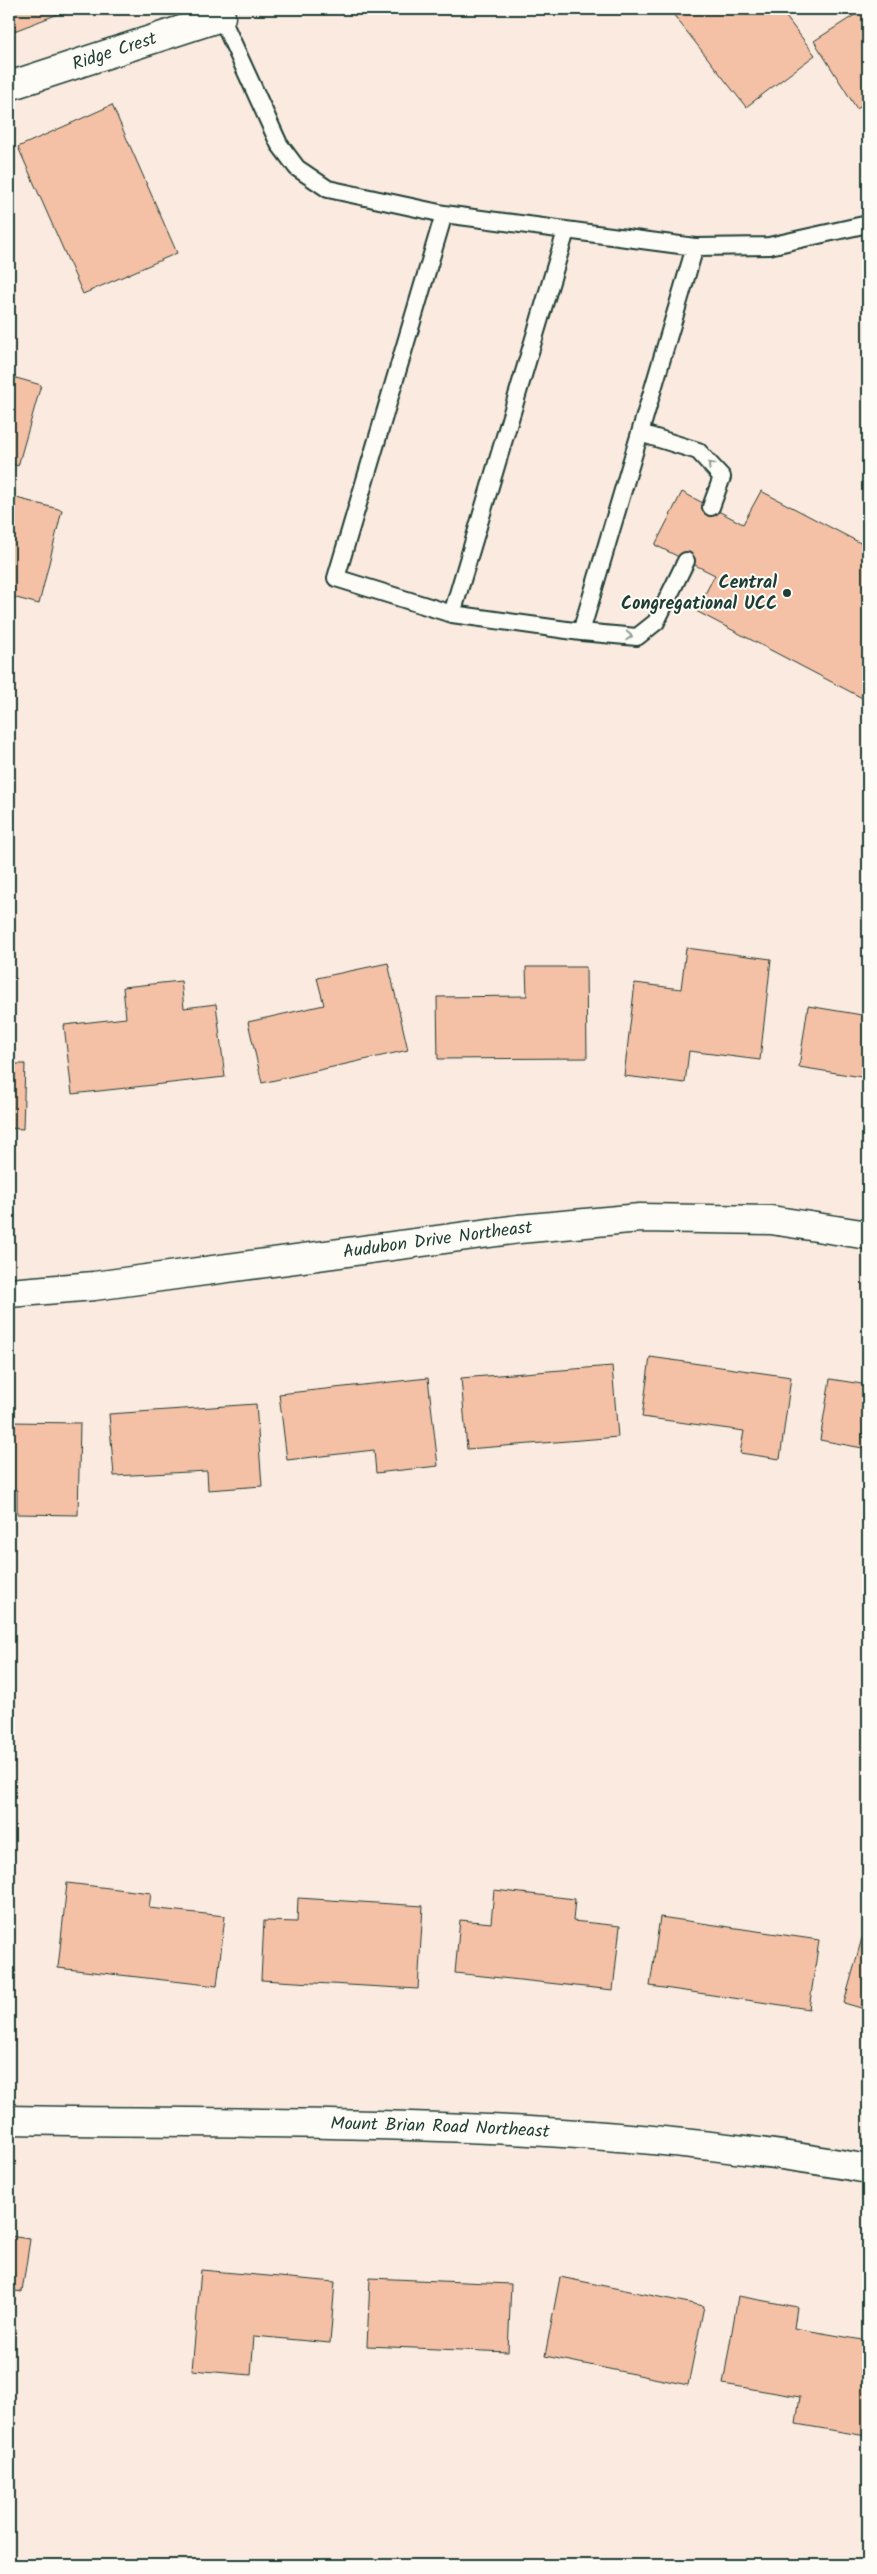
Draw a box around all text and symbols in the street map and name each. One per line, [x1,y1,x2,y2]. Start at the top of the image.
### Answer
street label: Ridge Crest [69,24,161,79]
one-way arrow [708,462,717,471]
place label: Central Congregational UCC [621,569,777,619]
marker: Central Congregational UCC [781,587,793,599]
one-way arrow [626,631,634,642]
street label: Audubon Drive Northeast [341,1213,535,1267]
street label: Mount Brian Road Northeast [330,2109,551,2147]

